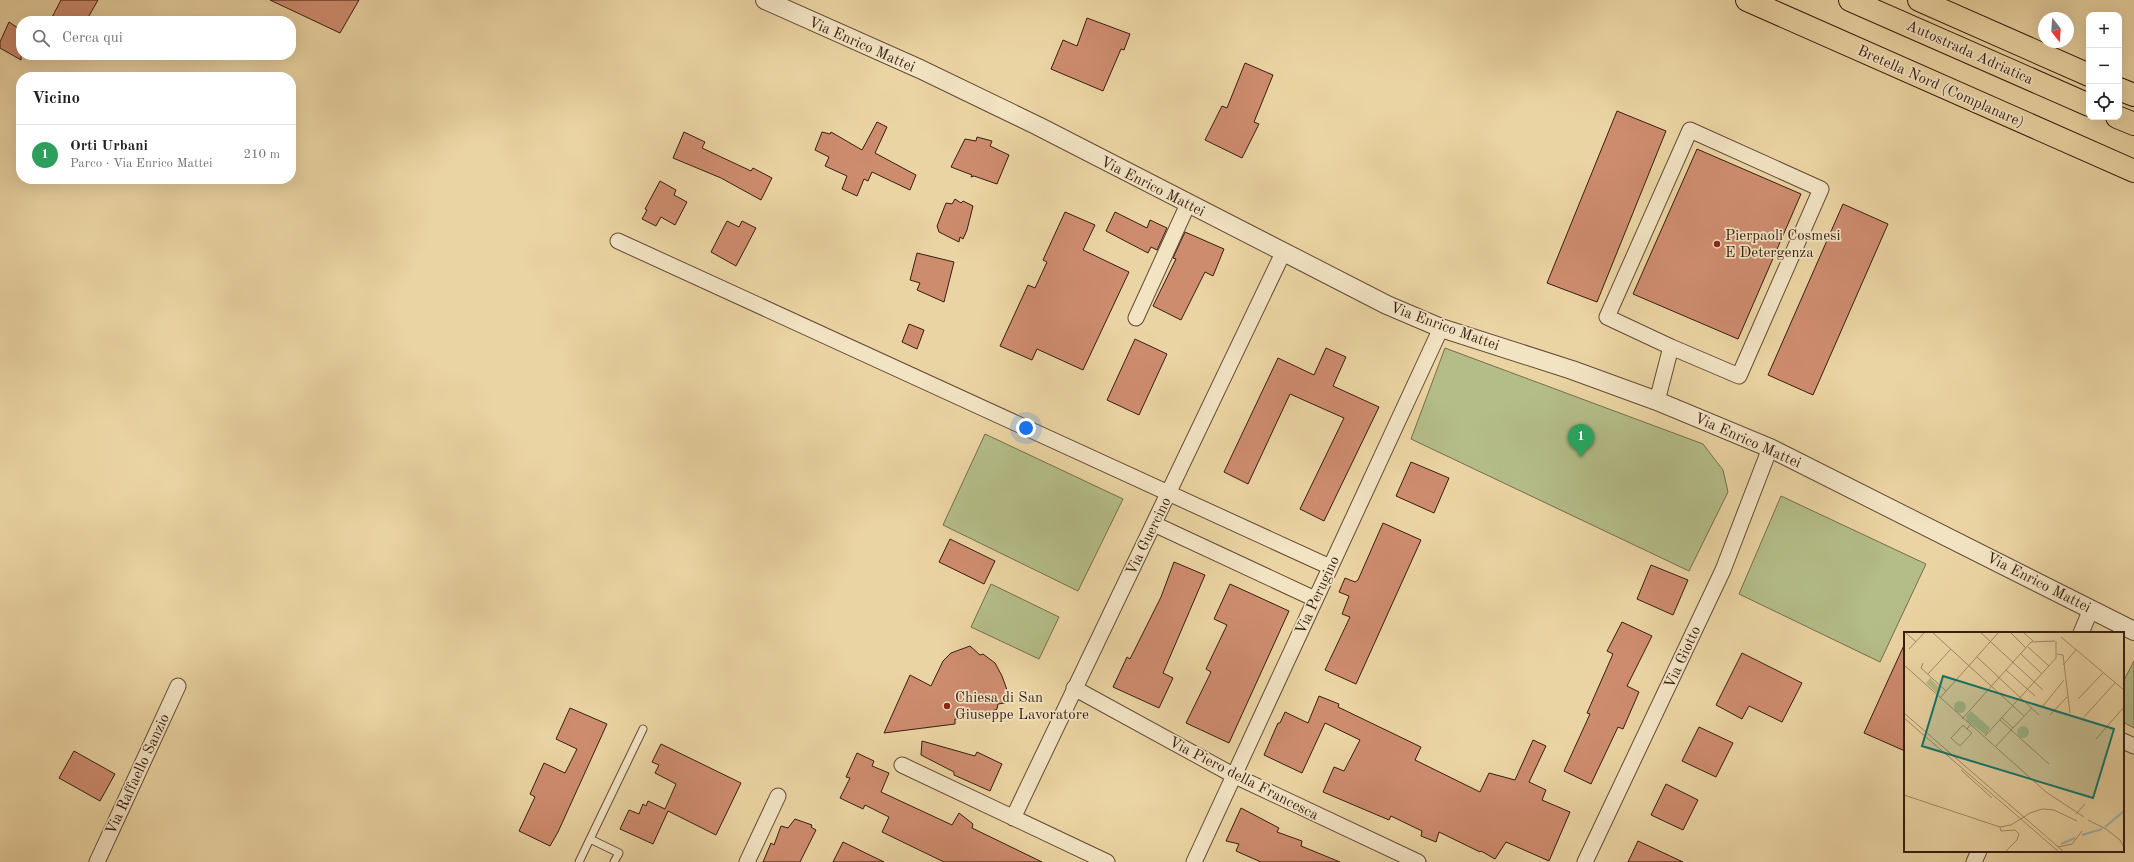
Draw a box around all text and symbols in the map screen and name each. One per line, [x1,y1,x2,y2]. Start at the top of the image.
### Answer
north arrow [2038,12,2074,48]
map controls [2086,12,2122,120]
button: + [2086,12,2122,48]
street label: Via Enrico Mattei [806,15,917,76]
search box [16,16,296,60]
street label: Autostrada Adriatica [1904,19,2036,88]
icon: search [30,27,52,49]
text: Cerca qui [62,31,123,46]
street label: Bretella Nord (Complanare) [1855,44,2026,131]
button: − [2086,48,2122,84]
button: locate [2086,84,2122,120]
text: Vicino [32,90,80,107]
text: Orti Urbani [70,139,148,154]
text: 1 [41,148,49,161]
text: 210 m [243,148,280,161]
street label: Via Enrico Mattei [1098,155,1207,220]
text: Parco · Via Enrico Mattei [70,157,213,170]
place label: Pierpaoli Cosmesi E Detergenza [1725,229,1841,261]
marker: Pierpaoli Cosmesi E Detergenza [1712,239,1722,249]
street label: Via Enrico Mattei [1388,301,1501,354]
street label: Via Enrico Mattei [1692,411,1803,472]
your location [1016,418,1036,438]
pin: 1 [1568,424,1594,457]
street label: Via Guercino [1124,495,1175,578]
street label: Via Enrico Mattei [1984,551,2093,616]
street label: Via Perugino [1294,554,1343,637]
street label: Via Giotto [1662,624,1704,691]
inset map [1904,632,2124,852]
place label: Chiesa di San Giuseppe Lavoratore [955,691,1089,723]
marker: Chiesa di San Giuseppe Lavoratore [942,701,952,711]
street label: Via Raffaello Sanzio [104,712,173,837]
street label: Via Piero della Francesca [1166,735,1321,824]

